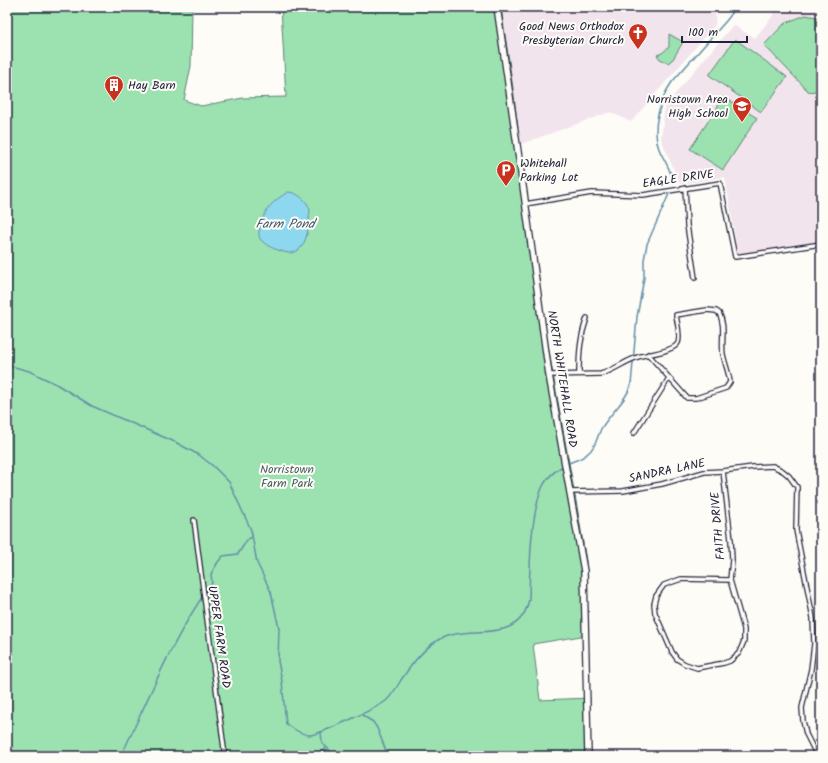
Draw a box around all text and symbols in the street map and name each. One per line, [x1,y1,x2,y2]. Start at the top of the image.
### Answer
place label: Good News Orthodox Presbyterian Church [519,17,625,50]
scale bar [682,18,747,44]
church icon: Good News Orthodox Presbyterian Church [627,22,649,50]
text: 100 m [688,23,719,42]
building icon: Hay Barn [103,74,125,102]
place label: Hay Barn [128,76,176,95]
place label: Norristown Area High School [647,90,728,123]
school or university icon: Norristown Area High School [731,95,753,123]
place label: Whitehall Parking Lot [520,154,578,187]
parking icon: Whitehall Parking Lot [495,159,517,187]
street label: EAGLE DRIVE [641,164,716,193]
water label: Farm Pond [255,214,318,235]
street label: NORTH WHITEHALL ROAD [542,309,582,449]
street label: SANDRA LANE [627,453,708,488]
park label: Norristown Farm Park [260,460,314,493]
street label: FAITH DRIVE [705,490,730,561]
street label: UPPER FARM ROAD [202,585,236,690]

